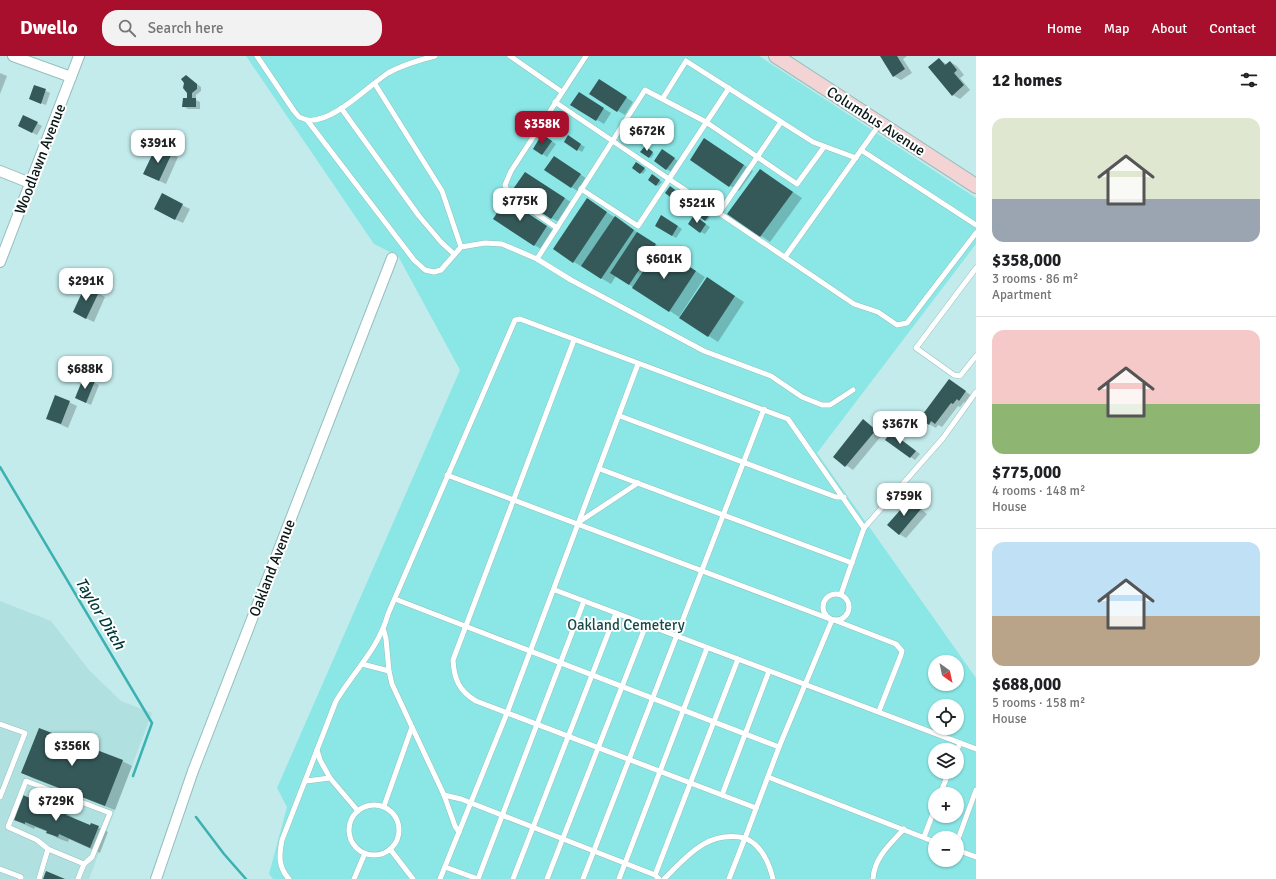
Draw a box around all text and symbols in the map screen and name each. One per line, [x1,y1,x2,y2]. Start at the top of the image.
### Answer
search box [102,10,382,46]
text: Dwello [20,16,78,40]
icon: search [116,17,138,39]
text: Search here [148,19,223,37]
text: Home [1047,20,1082,37]
text: Map [1104,20,1129,37]
text: About [1151,20,1187,37]
text: Contact [1209,20,1256,37]
icon: filters [1238,69,1260,91]
text: 12 homes [992,70,1062,91]
street label: Columbus Avenue [823,82,929,160]
street label: Woodlawn Avenue [11,101,69,217]
pin: $358K [514,111,570,145]
text: $358K [524,116,560,132]
pin: $672K [619,118,675,152]
text: $672K [629,123,665,139]
pin: $391K [130,130,186,164]
text: $391K [140,135,176,151]
icon: home [1090,144,1162,216]
pin: $775K [492,188,548,222]
pin: $521K [669,190,725,224]
text: $775K [502,193,538,209]
text: $521K [679,195,715,211]
pin: $601K [636,246,692,280]
text: $358,000 [992,250,1061,271]
text: $601K [646,251,682,267]
pin: $291K [58,268,114,302]
text: 3 rooms · 86 m² [992,271,1078,287]
text: $291K [68,273,104,289]
text: Apartment [992,287,1052,303]
pin: $688K [57,356,113,390]
icon: home [1090,356,1162,428]
text: $688K [67,361,103,377]
pin: $367K [872,411,928,445]
text: $367K [882,416,918,432]
text: $775,000 [992,462,1061,483]
pin: $759K [876,483,932,517]
text: 4 rooms · 148 m² [992,483,1085,499]
text: $759K [886,488,922,504]
text: House [992,499,1027,515]
street label: Oakland Avenue [245,517,299,619]
icon: home [1090,568,1162,640]
water label: Taylor Ditch [71,574,130,654]
park label: Oakland Cemetery [567,616,685,634]
north arrow [928,655,964,691]
map controls [928,655,964,867]
text: $688,000 [992,674,1061,695]
text: 5 rooms · 158 m² [992,695,1085,711]
button: locate [928,699,964,735]
text: House [992,711,1027,727]
pin: $356K [44,733,100,767]
text: $356K [54,738,90,754]
button: layers [928,743,964,779]
button: + [928,787,964,823]
pin: $729K [28,788,84,822]
text: $729K [38,793,74,809]
button: − [928,831,964,867]

